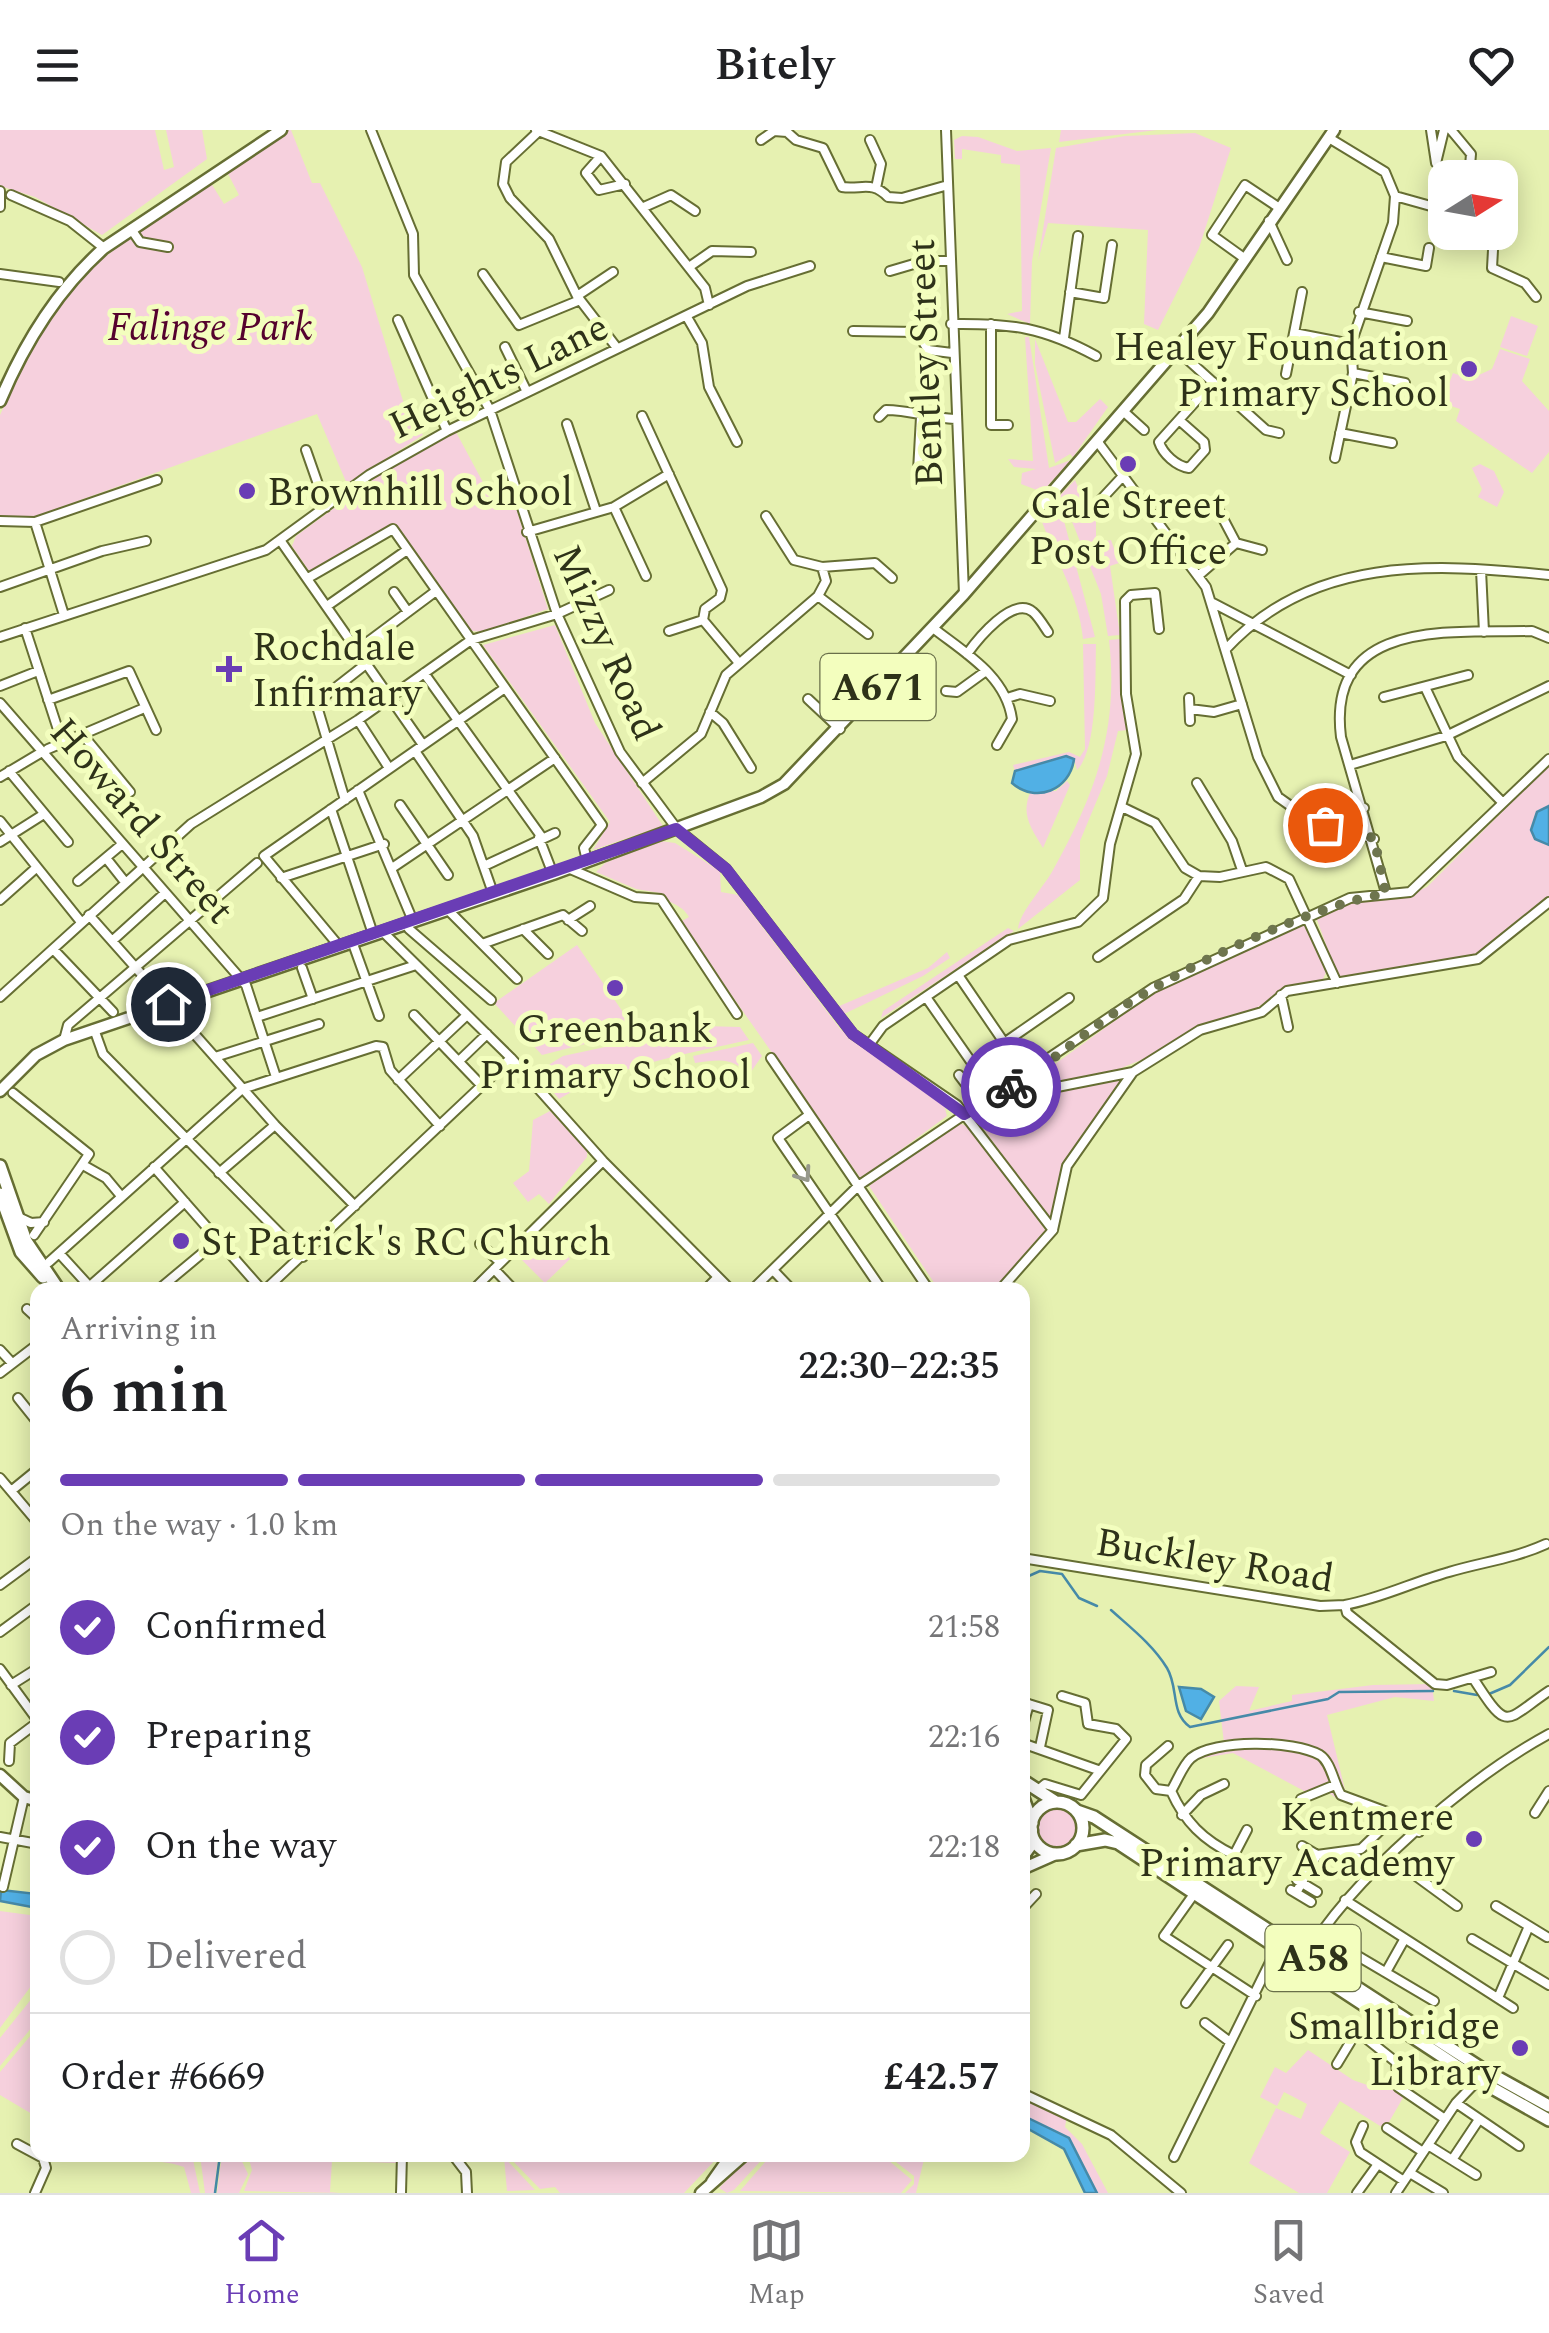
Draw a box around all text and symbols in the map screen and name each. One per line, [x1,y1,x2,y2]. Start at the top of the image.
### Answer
text: Bitely [715,31,834,100]
icon: menu [30,38,85,93]
icon: heart [1464,38,1519,93]
north arrow [1428,160,1518,250]
map controls [1428,160,1518,250]
street label: Bentley Street [892,238,961,488]
park label: Falinge Park [107,298,313,359]
street label: Heights Lane [379,298,619,457]
place label: Healey Foundation Primary School [1113,318,1449,425]
marker: Healey Foundation Primary School [1458,358,1480,380]
marker: Gale Street Post Office [1117,453,1139,475]
place label: Brownhill School [267,463,573,524]
place label: Gale Street Post Office [1029,476,1227,583]
marker: Brownhill School [236,480,258,502]
street label: Mizzy Road [535,535,676,751]
place label: Rochdale Infirmary [252,618,423,725]
road number: A671 [820,654,936,720]
marker: Rochdale Infirmary [216,656,242,682]
street label: Howard Street [34,705,248,939]
pin [1283,783,1368,868]
icon: bag [1298,798,1353,853]
pin [126,962,211,1047]
icon: home [141,977,196,1032]
marker: Greenbank Primary School [604,977,626,999]
place label: Greenbank Primary School [479,1000,751,1107]
courier [961,1037,1061,1137]
icon: bike [984,1060,1039,1115]
one-way arrow [792,1164,810,1183]
place label: St Patrick's RC Church [201,1213,611,1274]
marker: St Patrick's RC Church [170,1230,192,1252]
text: Arriving in [60,1305,217,1354]
text: 22:30–22:35 [798,1338,1000,1396]
text: 6 min [60,1342,229,1441]
text: On the way · 1.0 km [60,1501,338,1550]
street label: Buckley Road [1091,1513,1338,1610]
text: Confirmed [145,1598,327,1656]
icon: check [60,1600,115,1655]
text: 21:58 [928,1603,1000,1652]
text: Preparing [145,1708,312,1766]
icon: check [60,1710,115,1765]
text: 22:16 [928,1713,1000,1762]
place label: Kentmere Primary Academy [1139,1788,1456,1895]
text: On the way [145,1818,336,1876]
icon: check [60,1820,115,1875]
text: 22:18 [928,1823,1000,1872]
marker: Kentmere Primary Academy [1463,1828,1485,1850]
road number: A58 [1266,1925,1360,1991]
text: Delivered [145,1928,307,1986]
place label: Smallbridge Library [1288,1997,1502,2104]
marker: Smallbridge Library [1509,2037,1531,2059]
text: Order #6669 [60,2049,265,2107]
text: £42.57 [883,2049,1000,2107]
tab: Home [224,2213,300,2316]
tab: Map [748,2213,805,2316]
tab: Saved [1253,2213,1325,2316]

